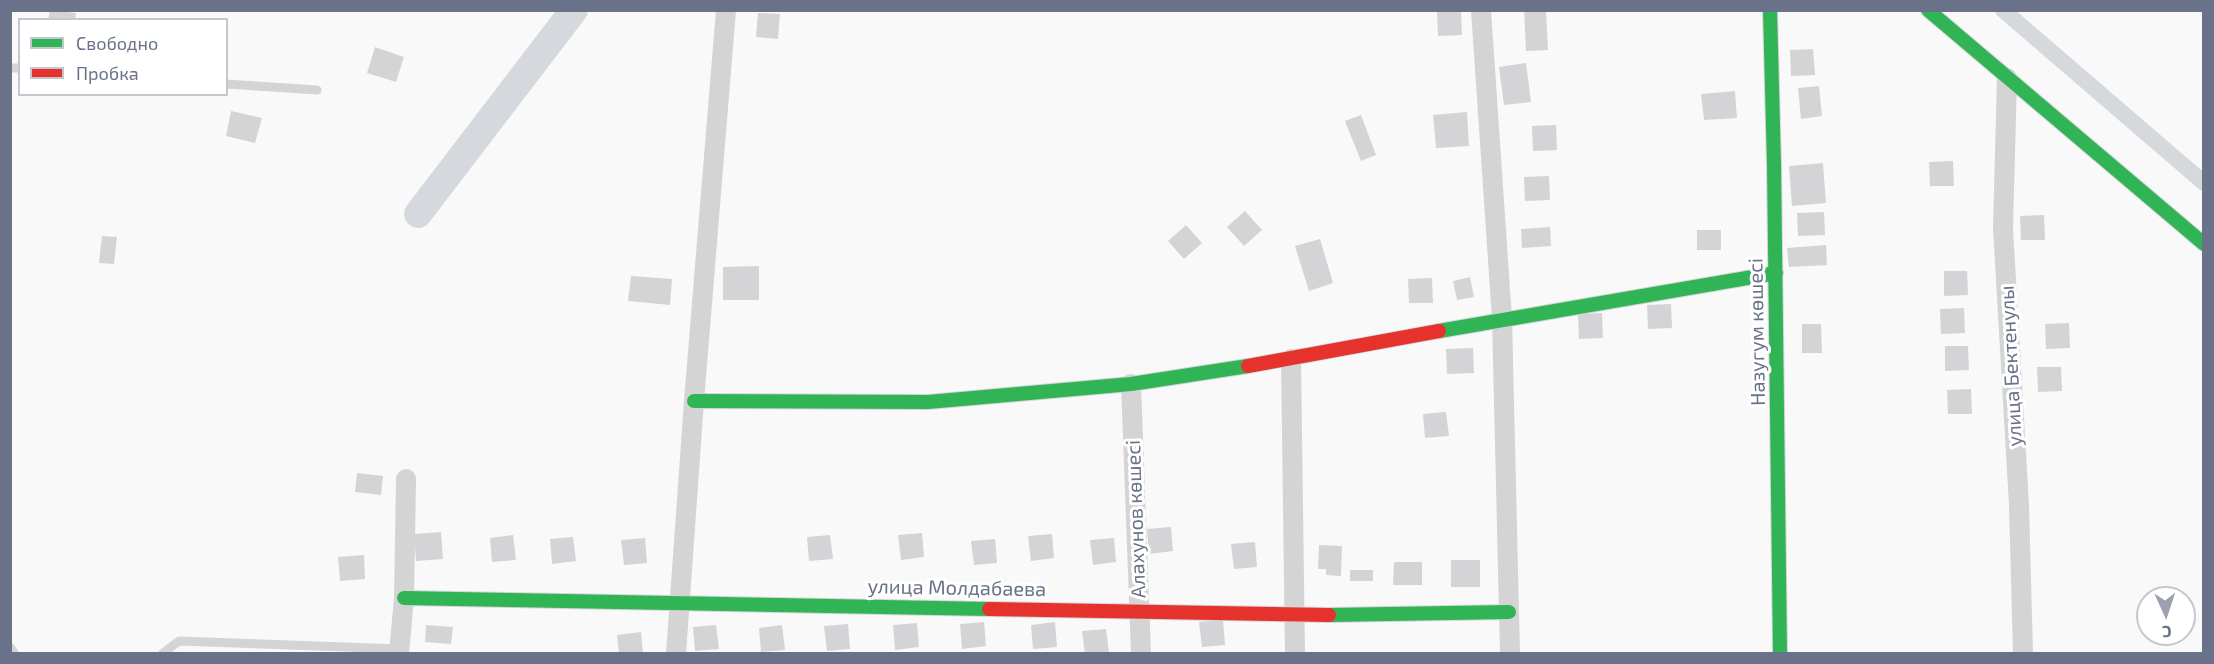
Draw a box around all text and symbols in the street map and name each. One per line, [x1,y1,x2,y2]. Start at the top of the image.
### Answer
legend [18,18,228,96]
text: Свободно [76,32,158,54]
text: Пробка [76,62,139,84]
street label: Назугум көшесі [1744,258,1770,406]
street label: улица Бектенулы [1995,285,2027,447]
street label: Алахунов көшесі [1121,439,1151,599]
street label: улица Молдабаева [868,574,1046,602]
north arrow [2136,586,2196,646]
text: С [2162,623,2172,642]

